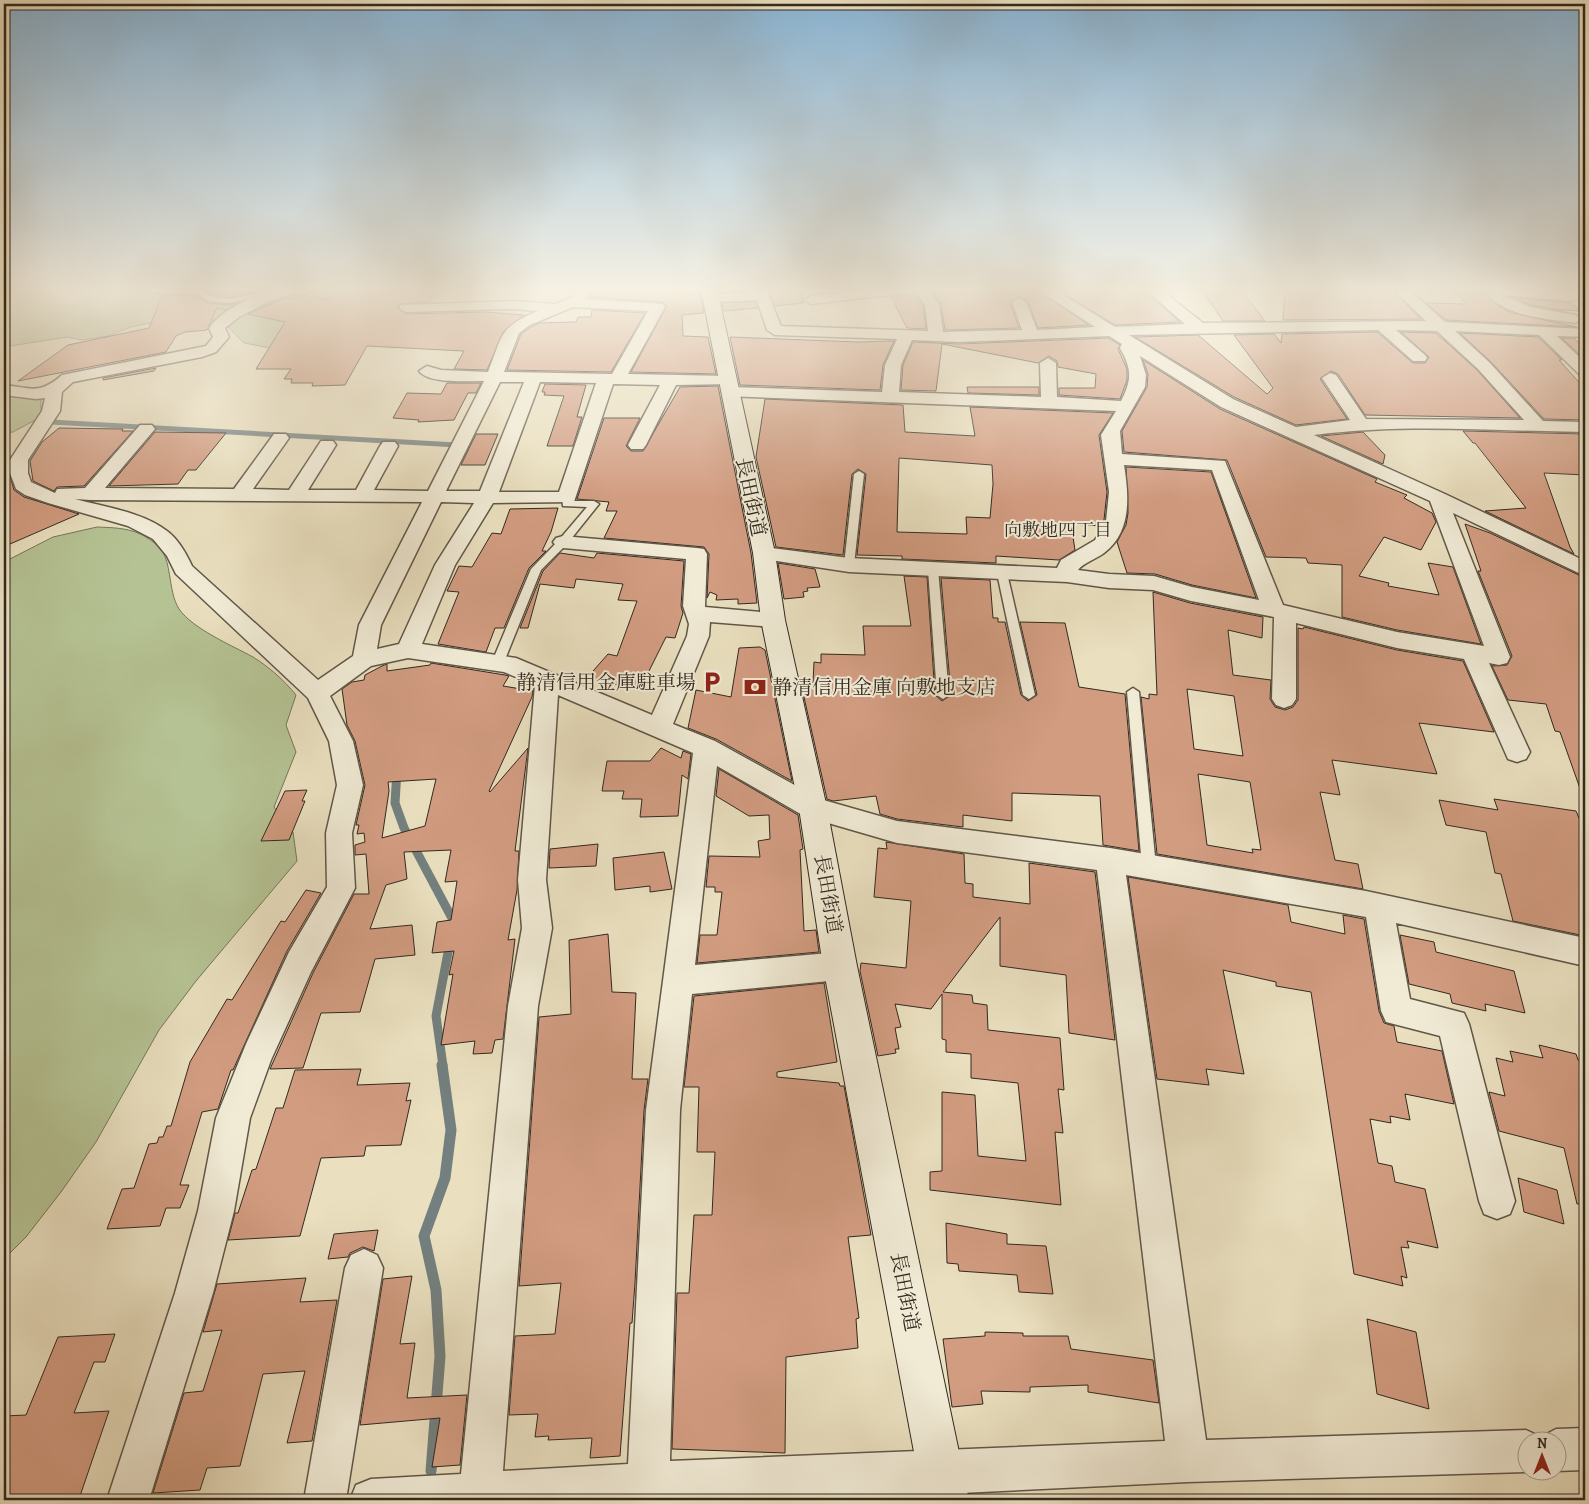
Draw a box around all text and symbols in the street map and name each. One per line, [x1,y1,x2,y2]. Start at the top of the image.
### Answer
street label: 長田街道 [729,455,773,539]
district label: 向敷地四丁目 [1004,518,1112,542]
place label: 静清信用金庫駐車場 [516,669,696,696]
parking icon: 静清信用金庫駐車場 [699,669,725,695]
bank icon: 静清信用金庫 向敷地支店 [742,674,768,700]
place label: 静清信用金庫 向敷地支店 [772,674,996,701]
street label: 長田街道 [808,852,848,936]
street label: 長田街道 [884,1250,926,1334]
north arrow [1516,1432,1566,1482]
text: N [1537,1434,1547,1453]

